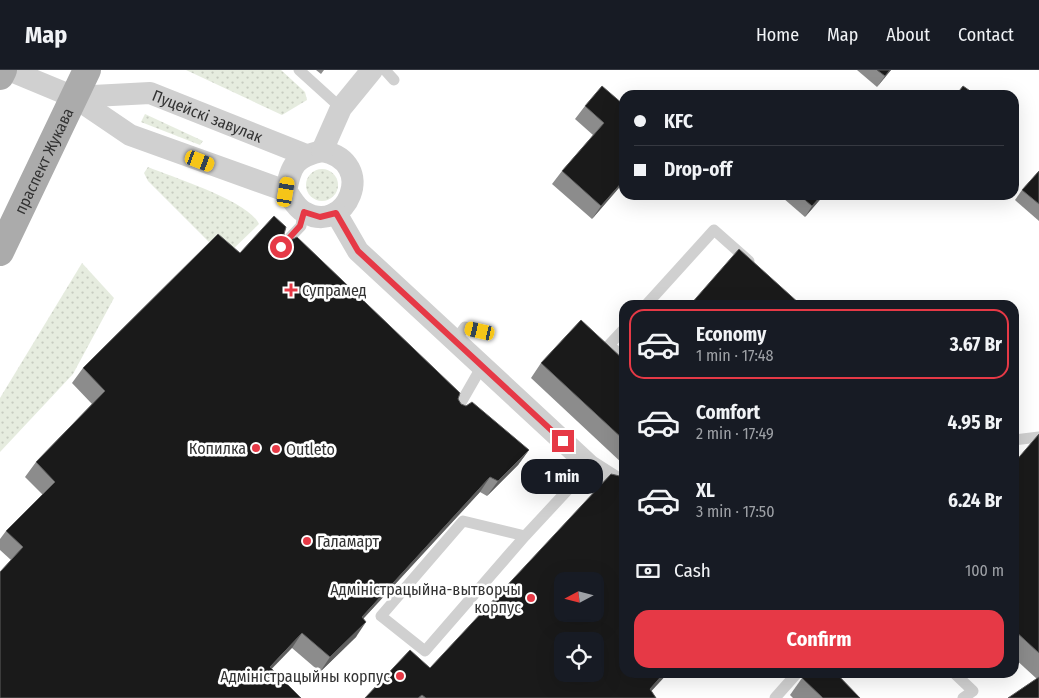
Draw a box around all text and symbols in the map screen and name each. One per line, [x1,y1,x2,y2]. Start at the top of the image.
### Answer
text: Map [25,21,67,49]
text: Home [756,24,799,46]
text: Map [827,24,858,46]
text: About [886,24,930,46]
text: Contact [958,24,1014,46]
street label: Пуцейскі завулак [150,85,266,146]
street label: праспект Жукава [10,105,77,217]
text: KFC [664,110,693,133]
car [183,149,216,173]
text: Drop-off [664,158,732,181]
car [276,176,295,208]
route start [270,236,292,258]
place label: Супрамед [302,281,367,300]
marker: Супрамед [284,283,298,297]
car [463,320,496,342]
icon: car [636,322,681,367]
text: Economy [696,323,766,346]
text: 3.67 Br [950,333,1002,356]
text: 1 min · 17:48 [696,346,773,365]
icon: car [636,400,681,445]
text: Comfort [696,401,760,424]
text: 4.95 Br [948,411,1002,434]
text: 2 min · 17:49 [696,424,774,443]
route end [552,430,574,452]
place label: Копилка [189,439,246,458]
place label: Outleto [286,440,335,459]
marker: Копилка [250,442,262,454]
marker: Outleto [270,443,282,455]
callout: 1 min [522,458,604,494]
text: 1 min [545,467,579,486]
icon: car [636,478,681,523]
text: XL [696,479,715,502]
text: 6.24 Br [948,489,1002,512]
text: 3 min · 17:50 [696,502,775,521]
place label: Галамарт [317,532,379,551]
marker: Галамарт [301,535,313,547]
icon: cash [634,557,662,585]
text: Cash [674,559,711,582]
text: 100 m [965,561,1004,580]
north arrow [554,572,604,622]
map controls [554,572,604,682]
place label: Адміністрацыйна-вытворчы корпус [330,580,521,617]
marker: Адміністрацыйна-вытворчы корпус [525,592,537,604]
button: Confirm [634,610,1004,668]
button: locate [554,632,604,682]
place label: Адміністрацыйны корпус [220,667,390,686]
marker: Адміністрацыйны корпус [394,670,406,682]

